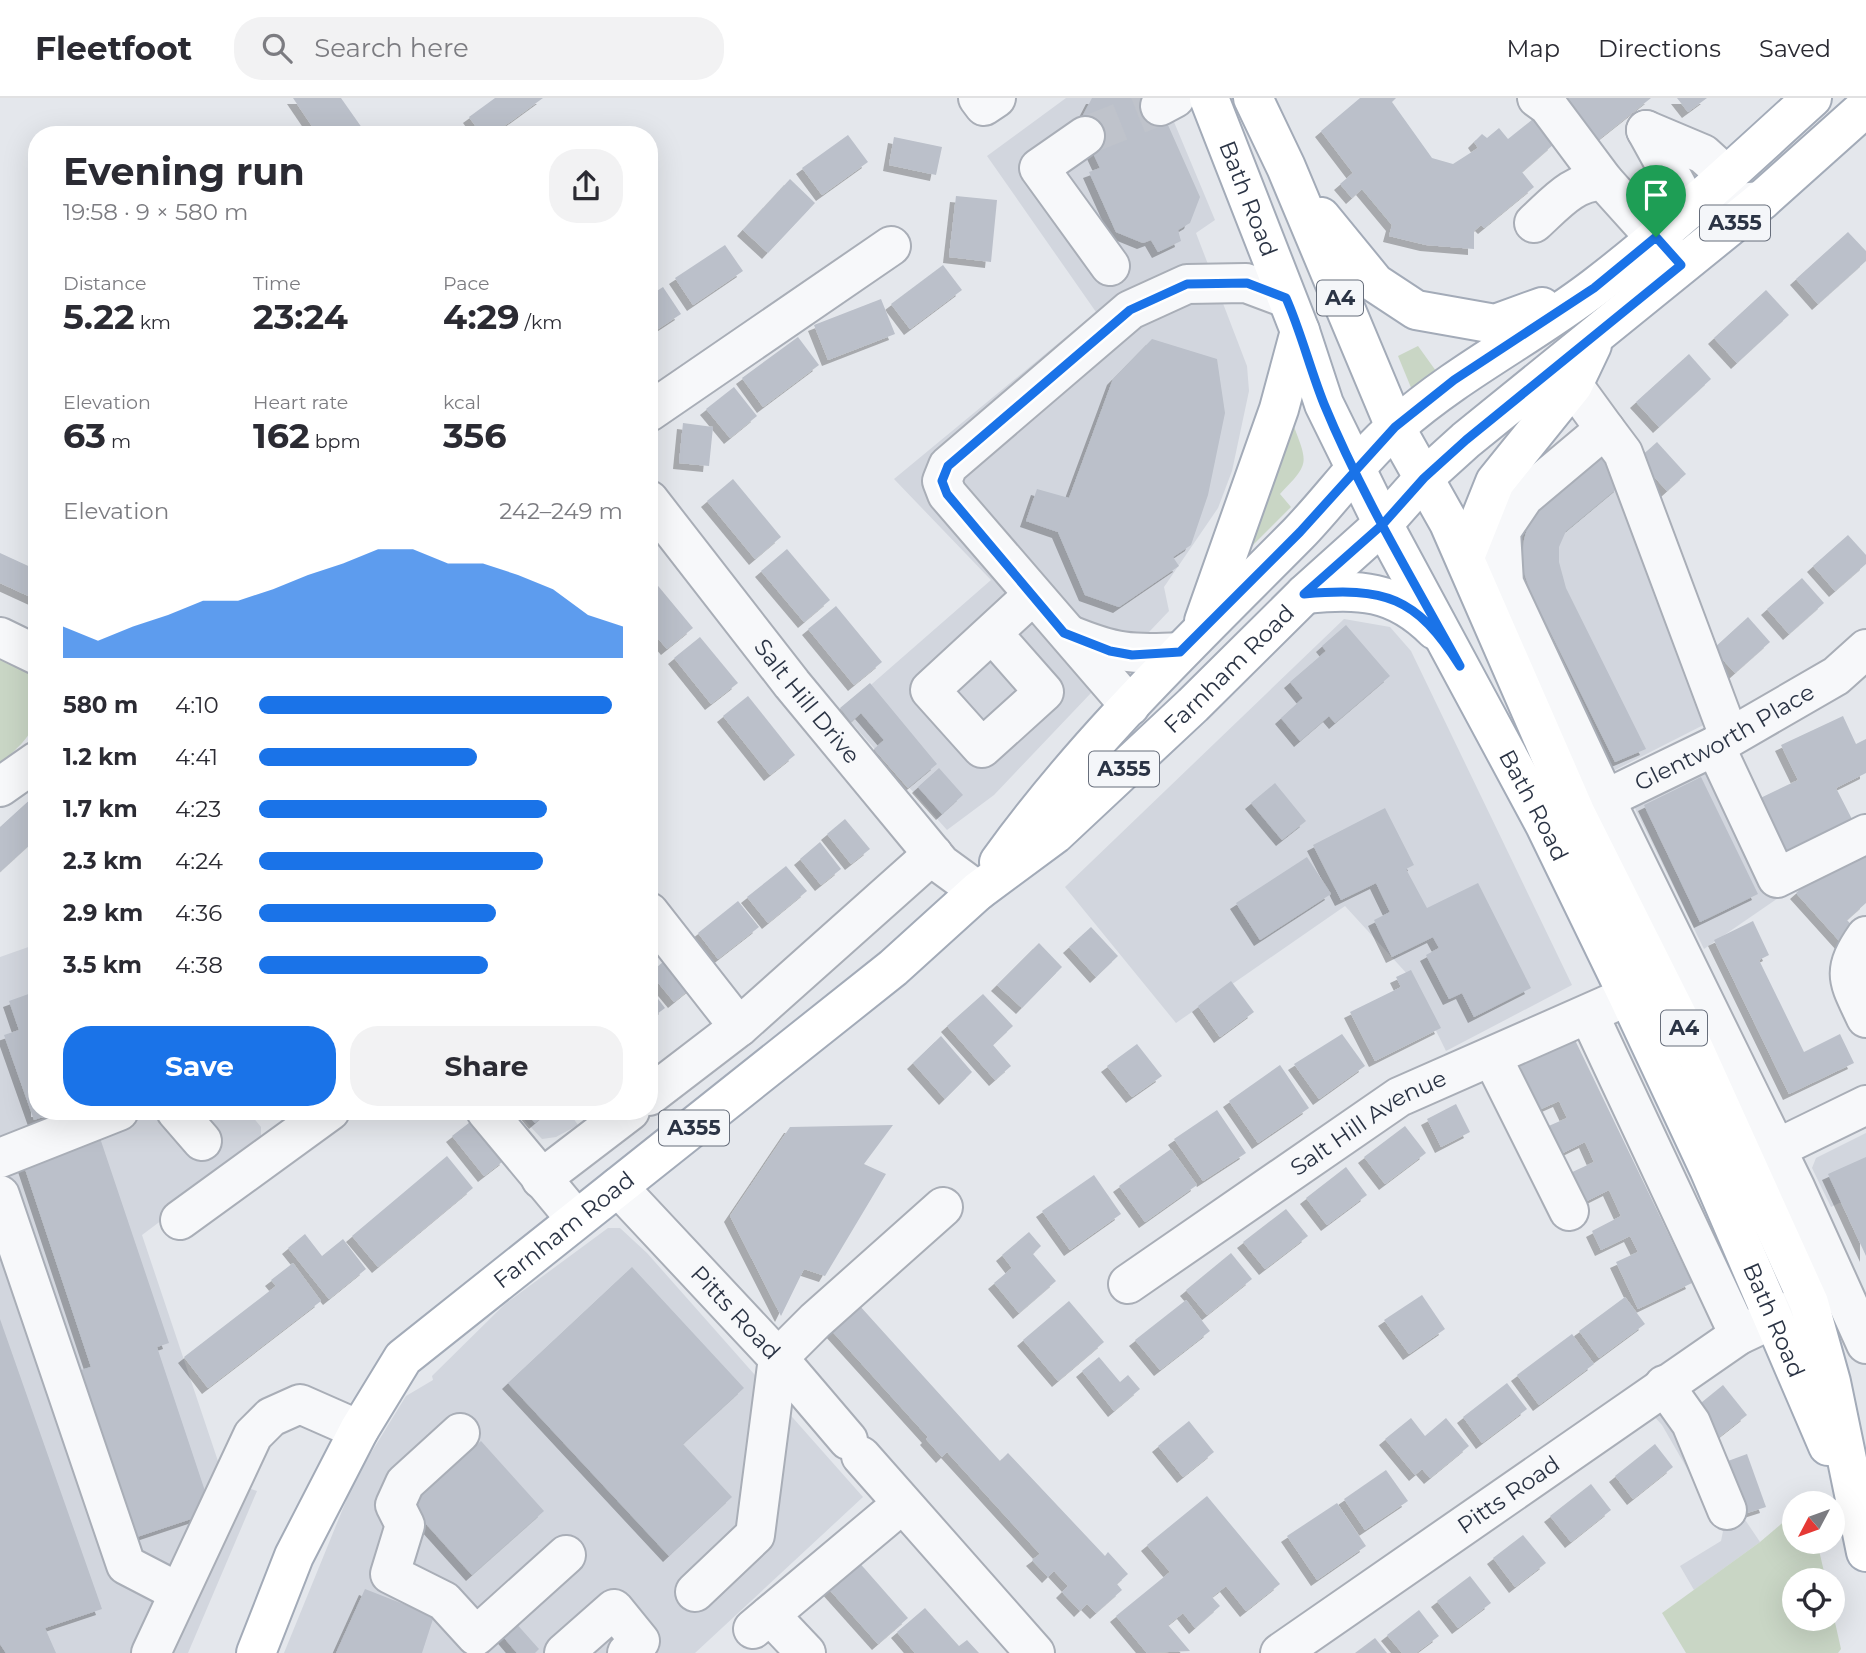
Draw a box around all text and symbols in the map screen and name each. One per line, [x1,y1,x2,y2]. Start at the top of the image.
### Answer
search box [234,17,724,80]
text: Fleetfoot [35,28,192,68]
icon: search [258,29,296,67]
text: Search here [314,32,469,64]
text: Map [1507,34,1560,63]
text: Directions [1598,34,1721,63]
text: Saved [1759,34,1831,63]
street label: Bath Road [1213,137,1284,261]
text: Evening run [63,148,305,195]
button: share [549,149,623,223]
pin [1626,165,1686,237]
icon: arrive [1637,176,1675,214]
text: 19:58 · 9 × 580 m [63,198,248,226]
road number: A355 [1700,206,1770,240]
text: Distance [63,272,146,295]
text: Time [253,272,301,295]
text: Pace [443,272,490,295]
road number: A4 [1317,280,1363,316]
text: 5.22 [63,295,135,338]
text: 23:24 [253,295,348,338]
text: 4:29 [443,295,520,338]
text: km [135,311,171,334]
text: /km [520,311,562,334]
text: Elevation [63,391,151,414]
text: Heart rate [253,391,348,414]
text: kcal [443,391,481,414]
text: 63 [63,414,106,457]
text: 162 [253,414,310,457]
text: 356 [443,414,507,457]
text: m [106,430,131,453]
text: bpm [310,430,361,453]
text: Elevation [63,497,169,525]
text: 242–249 m [499,497,623,525]
street label: Farnham Road [1158,599,1300,739]
street label: Salt Hill Drive [748,633,866,769]
street label: Glentworth Place [1630,678,1819,797]
text: 580 m [63,691,138,719]
text: 4:10 [175,691,219,719]
text: 1.2 km [63,743,137,771]
text: 4:41 [175,743,218,771]
street label: Bath Road [1493,745,1574,866]
road number: A355 [1089,752,1159,786]
text: 1.7 km [63,795,138,823]
text: 4:23 [175,795,221,823]
text: 2.3 km [63,847,142,875]
text: 4:24 [175,847,223,875]
text: 2.9 km [63,899,143,927]
text: 4:36 [175,899,222,927]
text: 3.5 km [63,951,142,979]
text: 4:38 [175,951,223,979]
road number: A4 [1661,1010,1707,1046]
button: Save [63,1026,336,1106]
button: Share [350,1026,623,1106]
street label: Salt Hill Avenue [1285,1064,1451,1182]
road number: A355 [659,1110,729,1146]
street label: Farnham Road [488,1165,640,1294]
street label: Bath Road [1737,1258,1811,1382]
street label: Pitts Road [685,1260,786,1365]
street label: Pitts Road [1452,1449,1565,1540]
north arrow [1782,1491,1844,1554]
map controls [1782,1491,1845,1631]
button: locate [1782,1568,1845,1631]

